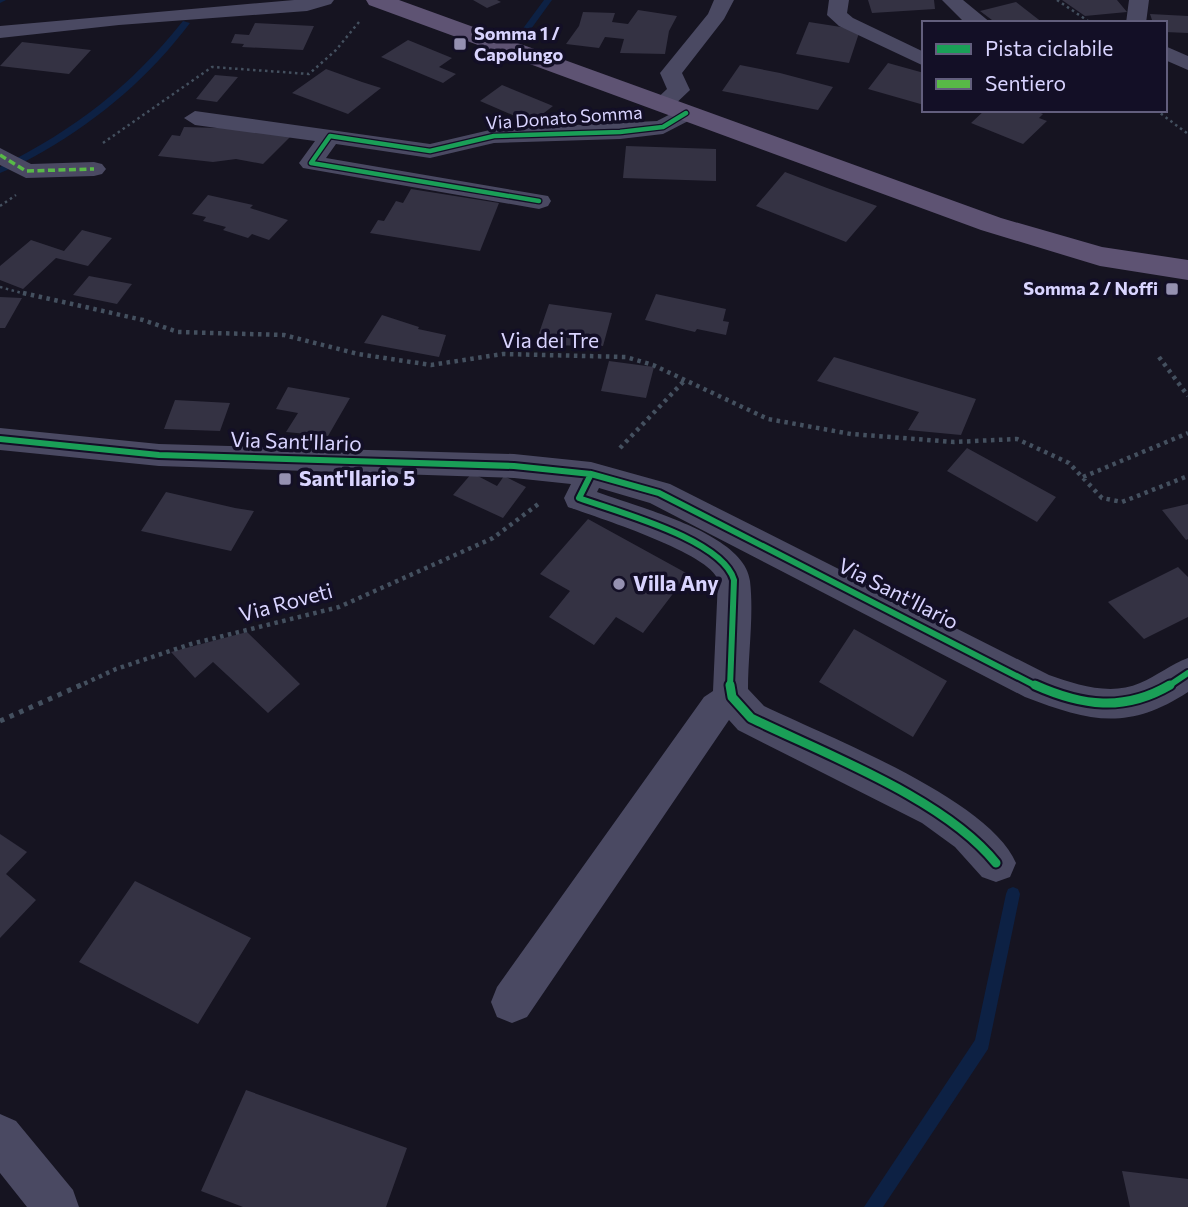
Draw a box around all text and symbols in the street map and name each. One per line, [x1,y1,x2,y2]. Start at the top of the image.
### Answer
legend [922,21,1167,112]
place label: Somma 1 / Capolungo [474,22,563,65]
text: Pista ciclabile [985,35,1113,60]
marker: Somma 1 / Capolungo [452,36,468,52]
text: Sentiero [985,70,1066,95]
street label: Via Donato Somma [485,101,643,133]
place label: Somma 2 / Noffi [1023,277,1158,299]
marker: Somma 2 / Noffi [1164,281,1180,297]
street label: Via dei Tre [501,327,599,352]
street label: Via Sant'Ilario [230,426,362,455]
place label: Sant'Ilario 5 [299,465,415,490]
marker: Sant'Ilario 5 [277,471,293,487]
street label: Via Sant'Ilario [834,552,963,634]
place label: Villa Any [633,570,719,595]
marker: Villa Any [611,576,627,592]
street label: Via Roveti [236,577,335,626]

